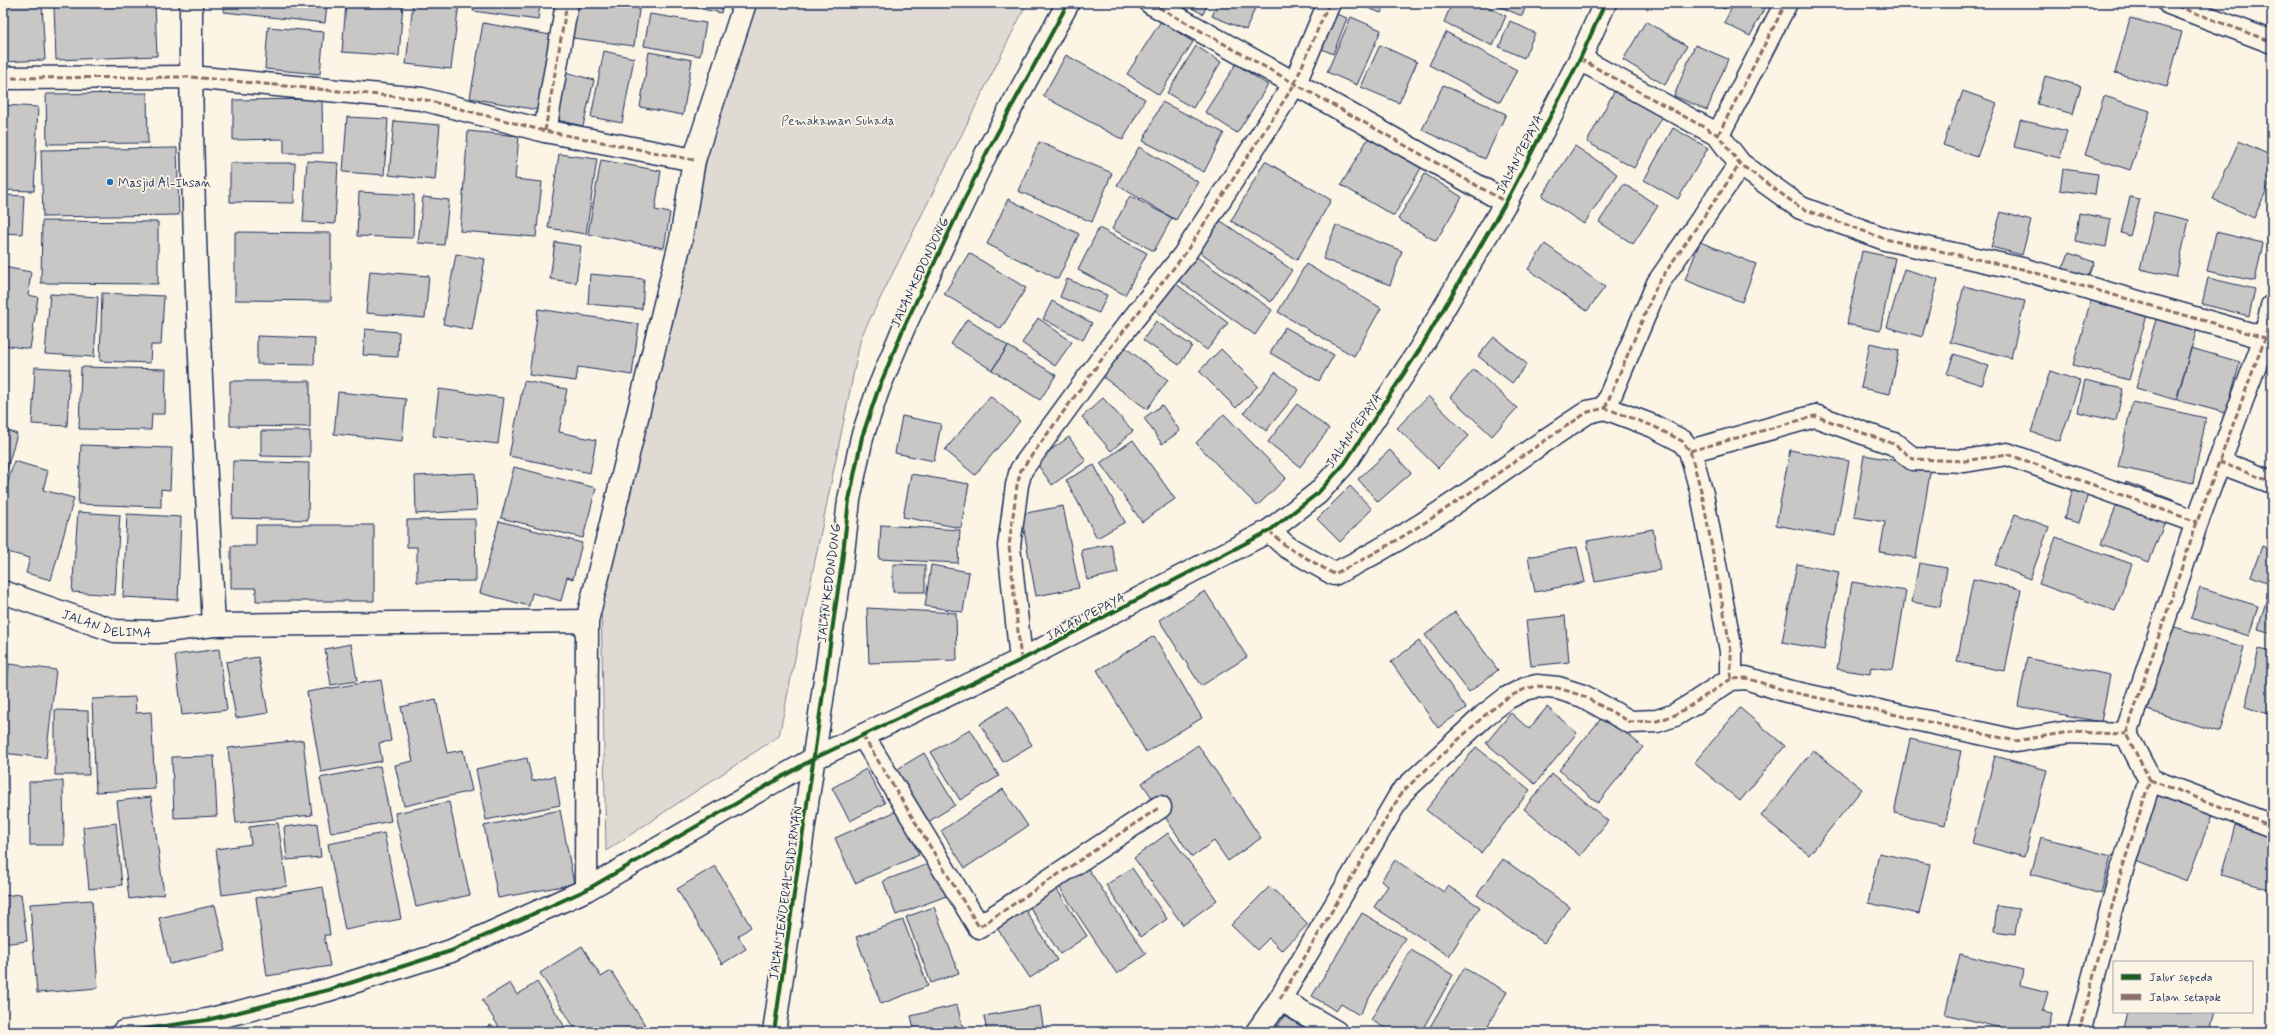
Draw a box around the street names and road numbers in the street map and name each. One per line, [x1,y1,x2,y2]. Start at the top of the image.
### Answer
street label: JALAN PEPAYA [1493,112,1548,197]
street label: JALAN KEDONDONG [887,215,953,331]
street label: JALAN PEPAYA [1322,390,1386,472]
street label: JALAN KEDONDONG [814,522,845,644]
street label: JALAN PEPAYA [1043,589,1128,645]
street label: JALAN DELIMA [59,606,152,642]
street label: JALAN JENDERAL SUDIRMAN [766,805,807,981]

